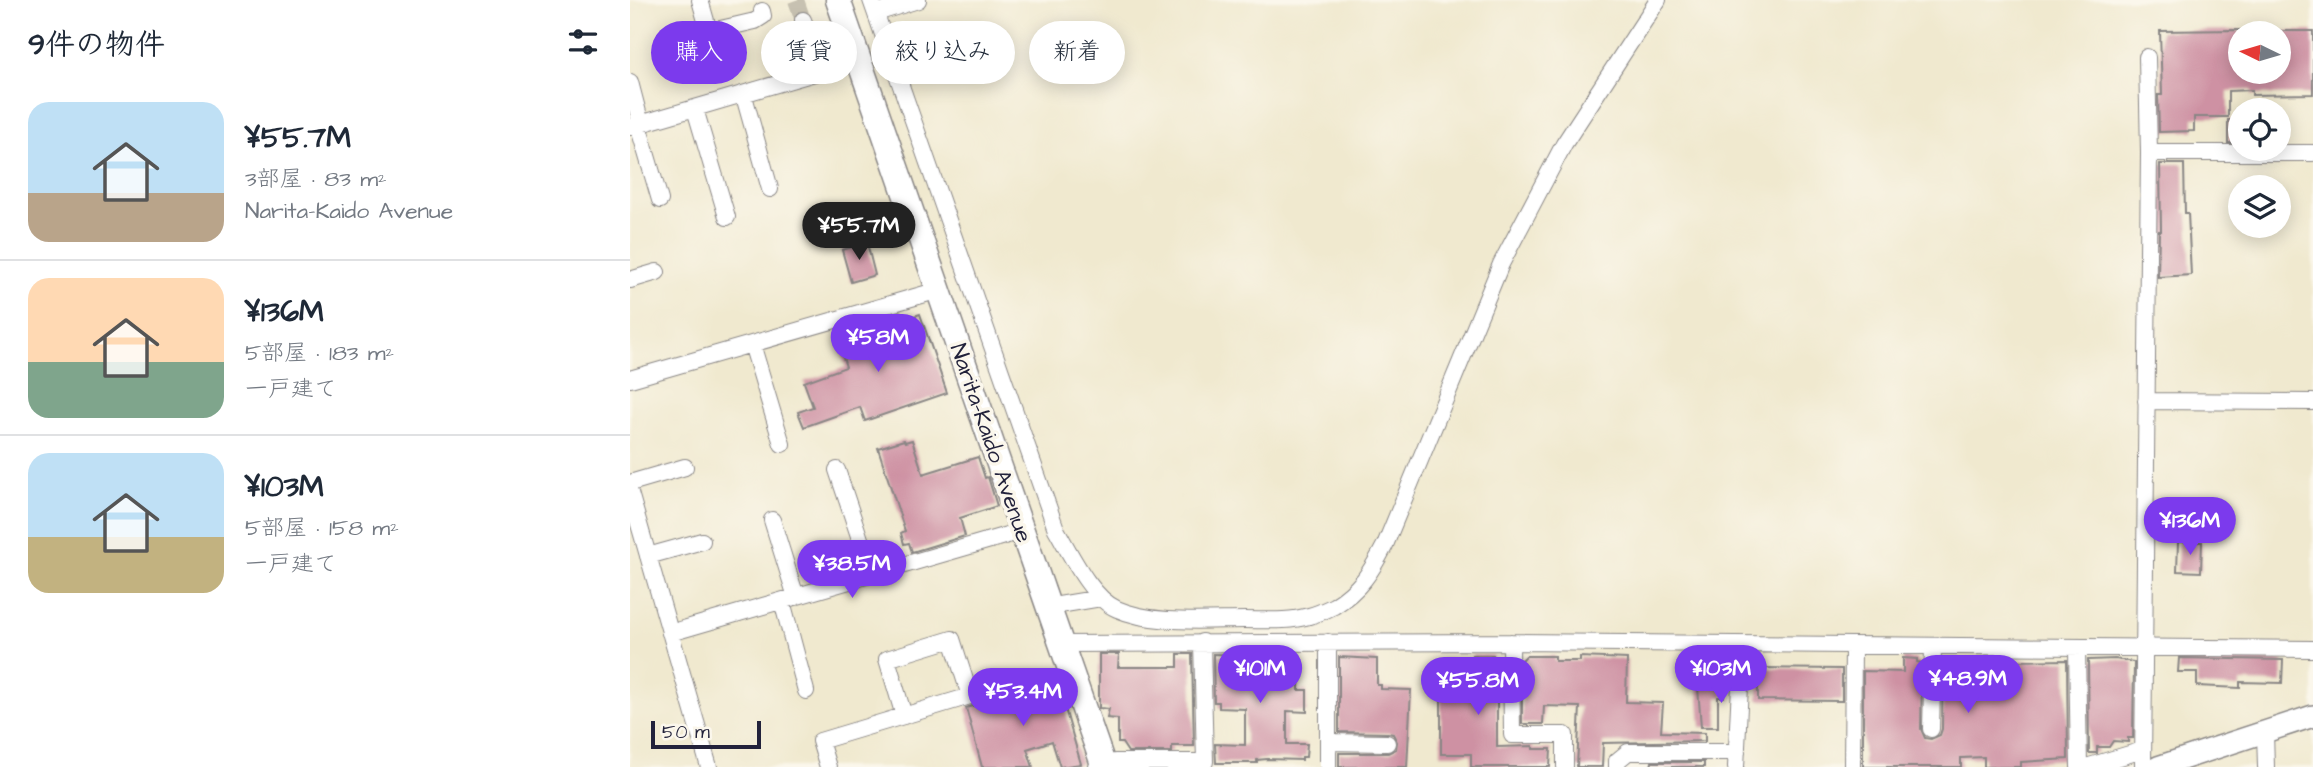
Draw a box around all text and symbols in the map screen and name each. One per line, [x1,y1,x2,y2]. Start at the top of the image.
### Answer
chip: 購入 [651,21,747,84]
chip: 賃貸 [761,21,857,84]
chip: 絞り込み [871,21,1015,84]
chip: 新着 [1029,21,1125,84]
north arrow [2228,21,2291,84]
map controls [2228,21,2291,238]
icon: filters [564,23,602,61]
text: 9件の物件 [28,24,165,66]
button: locate [2228,98,2291,161]
text: ¥55.7M [245,117,351,159]
icon: home [84,130,168,214]
text: 3部屋 · 83 m² [245,163,387,195]
button: layers [2228,175,2291,238]
text: Narita-Kaido Avenue [245,195,453,227]
pin: ¥55.7M [802,202,916,262]
text: ¥55.7M [818,209,900,241]
text: ¥136M [245,291,324,333]
icon: home [84,306,168,390]
pin: ¥58M [837,314,919,374]
text: ¥58M [847,321,909,353]
text: 5部屋 · 183 m² [245,337,394,369]
street label: Narita-Kaido Avenue [942,339,1040,547]
text: 一戸建て [245,373,337,405]
text: ¥103M [245,466,324,508]
icon: home [84,481,168,565]
pin: ¥136M [2141,498,2239,557]
text: ¥136M [2160,504,2220,536]
text: 5部屋 · 158 m² [245,512,399,544]
pin: ¥38.5M [795,540,909,600]
text: ¥38.5M [813,547,891,579]
text: 一戸建て [245,548,337,580]
pin: ¥101M [1211,646,1309,705]
pin: ¥103M [1672,646,1770,705]
text: ¥101M [1234,652,1286,684]
text: ¥103M [1691,652,1751,684]
pin: ¥48.9M [1911,656,2025,715]
pin: ¥55.8M [1421,658,1535,717]
text: ¥48.9M [1929,662,2007,694]
text: ¥55.8M [1437,664,1519,696]
pin: ¥53.4M [966,668,1080,728]
text: ¥53.4M [984,675,1062,707]
scale bar [651,718,761,750]
text: 50 m [662,719,710,746]

